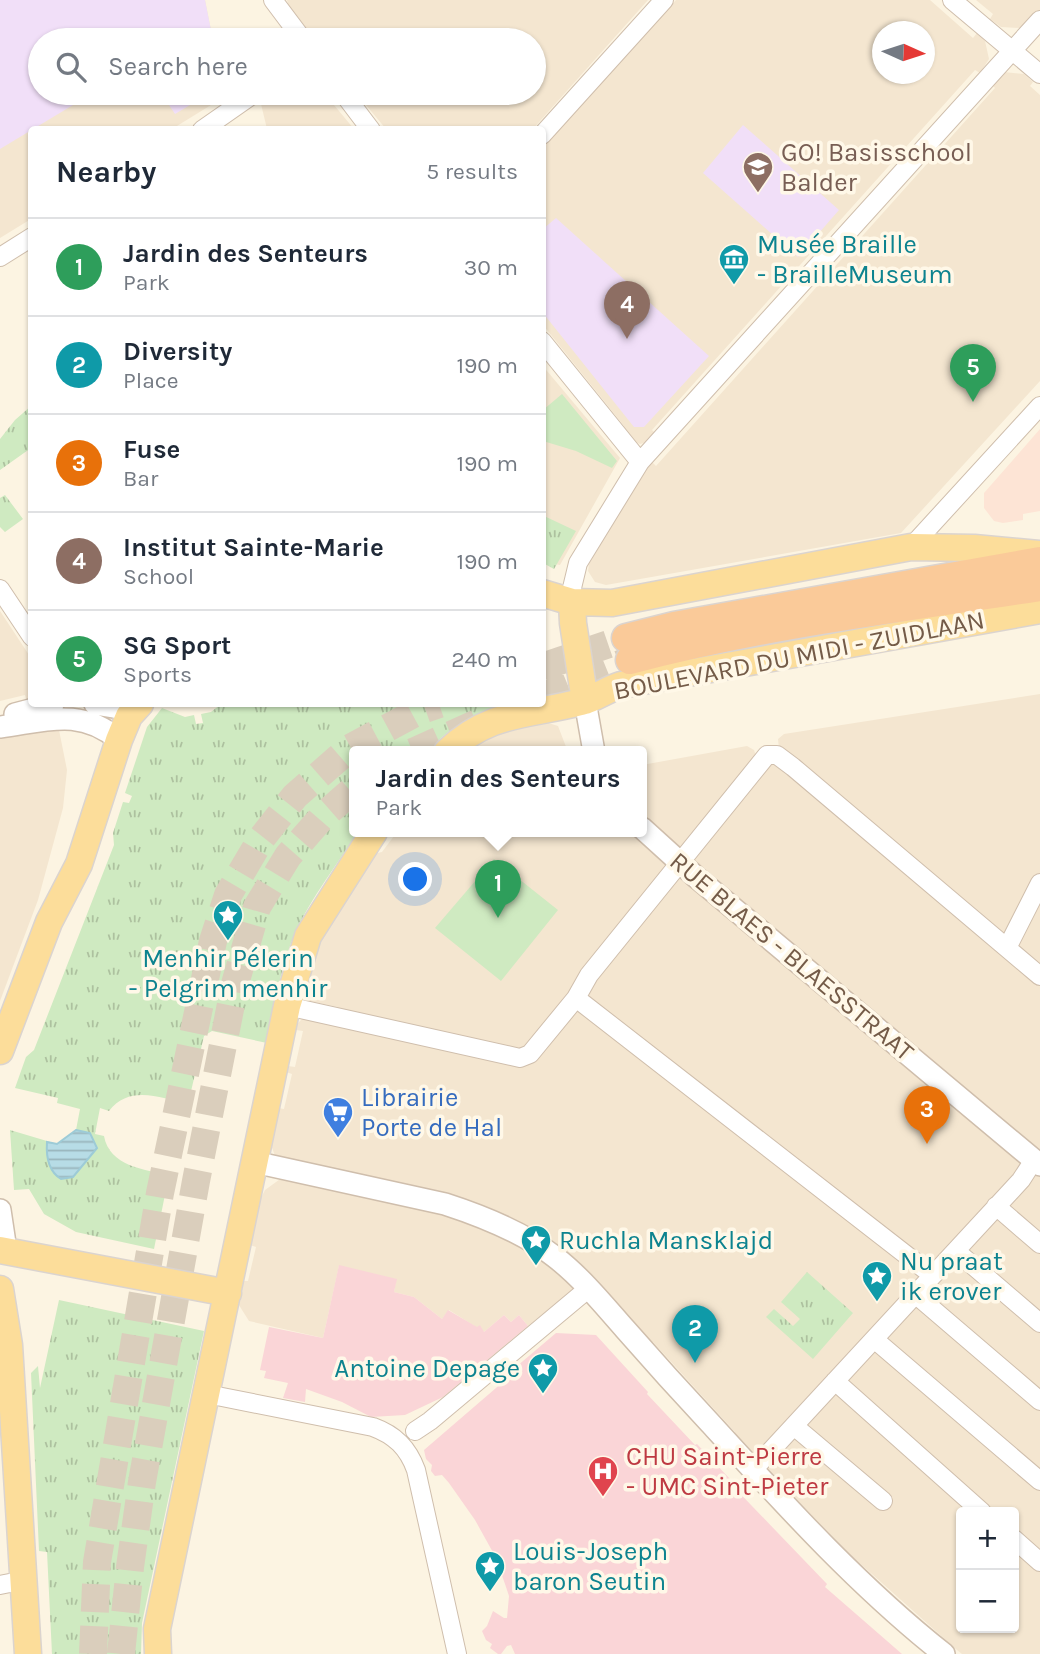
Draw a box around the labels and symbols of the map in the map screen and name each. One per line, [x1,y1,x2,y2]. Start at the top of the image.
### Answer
north arrow [872,21,935,84]
place label: GO! Basisschool Balder [781,137,972,198]
school or university icon: GO! Basisschool Balder [741,150,775,194]
place label: Musée Braille - BrailleMuseum [757,229,953,290]
museum icon: Musée Braille - BrailleMuseum [717,242,751,286]
pin: 4 [604,281,650,339]
pin: 5 [950,344,996,402]
street label: BOULEVARD DU MIDI - ZUIDLAAN [611,604,987,707]
street label: RUE BLAES - BLAESSTRAAT [663,845,920,1067]
pin: 1 [475,860,521,918]
your location [398,862,432,896]
place icon: Menhir Pélerin - Pelgrim menhir [211,898,245,942]
place label: Menhir Pélerin - Pelgrim menhir [129,943,328,1004]
place label: Librairie Porte de Hal [361,1082,502,1143]
pin: 3 [904,1086,950,1144]
supermarket icon: Librairie Porte de Hal [321,1095,355,1139]
place icon: Ruchla Mansklajd [519,1223,553,1267]
place label: Ruchla Mansklajd [559,1225,773,1256]
place label: Nu praat ik erover [900,1246,1003,1307]
place icon: Nu praat ik erover [860,1259,894,1303]
pin: 2 [672,1305,718,1363]
place icon: Antoine Depage [526,1351,560,1395]
place label: Antoine Depage [334,1353,520,1384]
place label: CHU Saint-Pierre - UMC Sint-Pieter [626,1441,829,1502]
hospital icon: CHU Saint-Pierre - UMC Sint-Pieter [586,1454,620,1498]
place label: Louis-Joseph baron Seutin [513,1536,668,1597]
place icon: Louis-Joseph baron Seutin [473,1549,507,1593]

